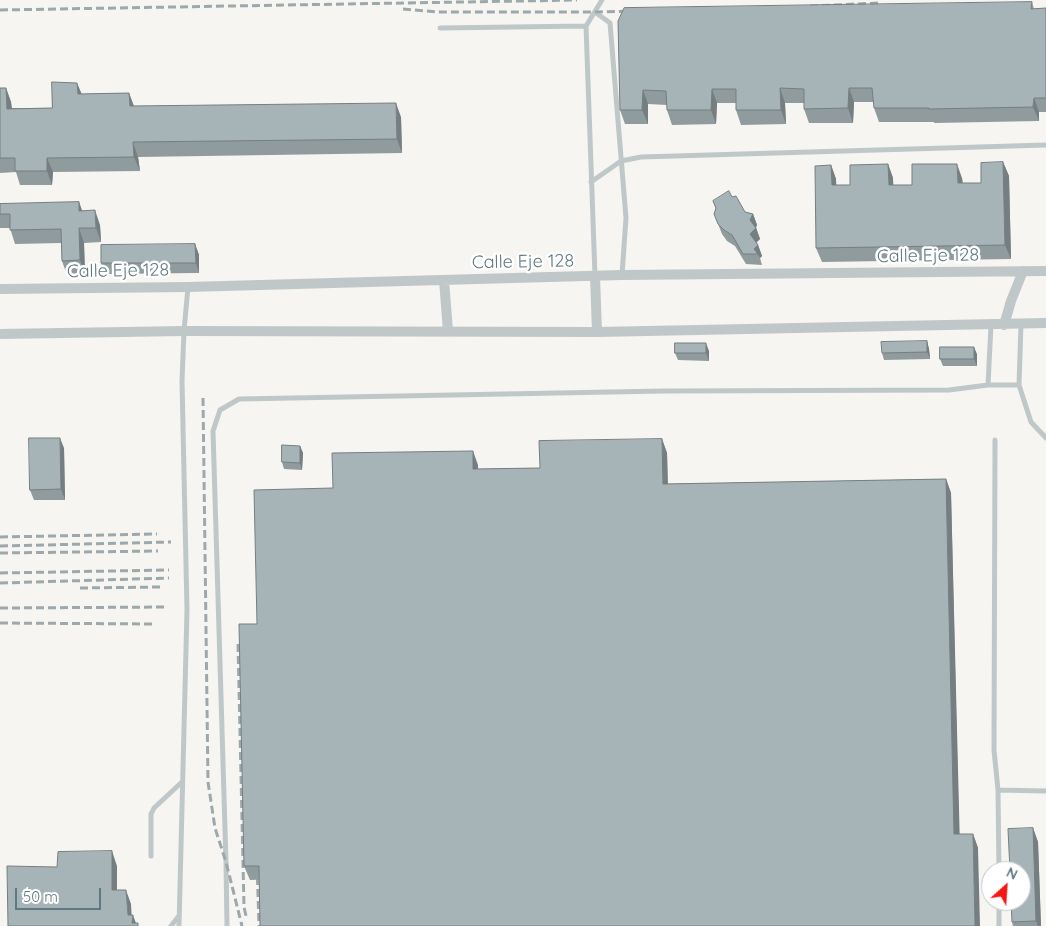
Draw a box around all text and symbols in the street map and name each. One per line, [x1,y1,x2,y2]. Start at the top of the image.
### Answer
street label: Calle Eje 128 [877,244,979,268]
street label: Calle Eje 128 [472,250,574,274]
street label: Calle Eje 128 [67,259,169,283]
north arrow [981,861,1031,911]
text: N [1004,863,1021,884]
scale bar [18,878,104,910]
text: 50 m [23,887,58,906]

